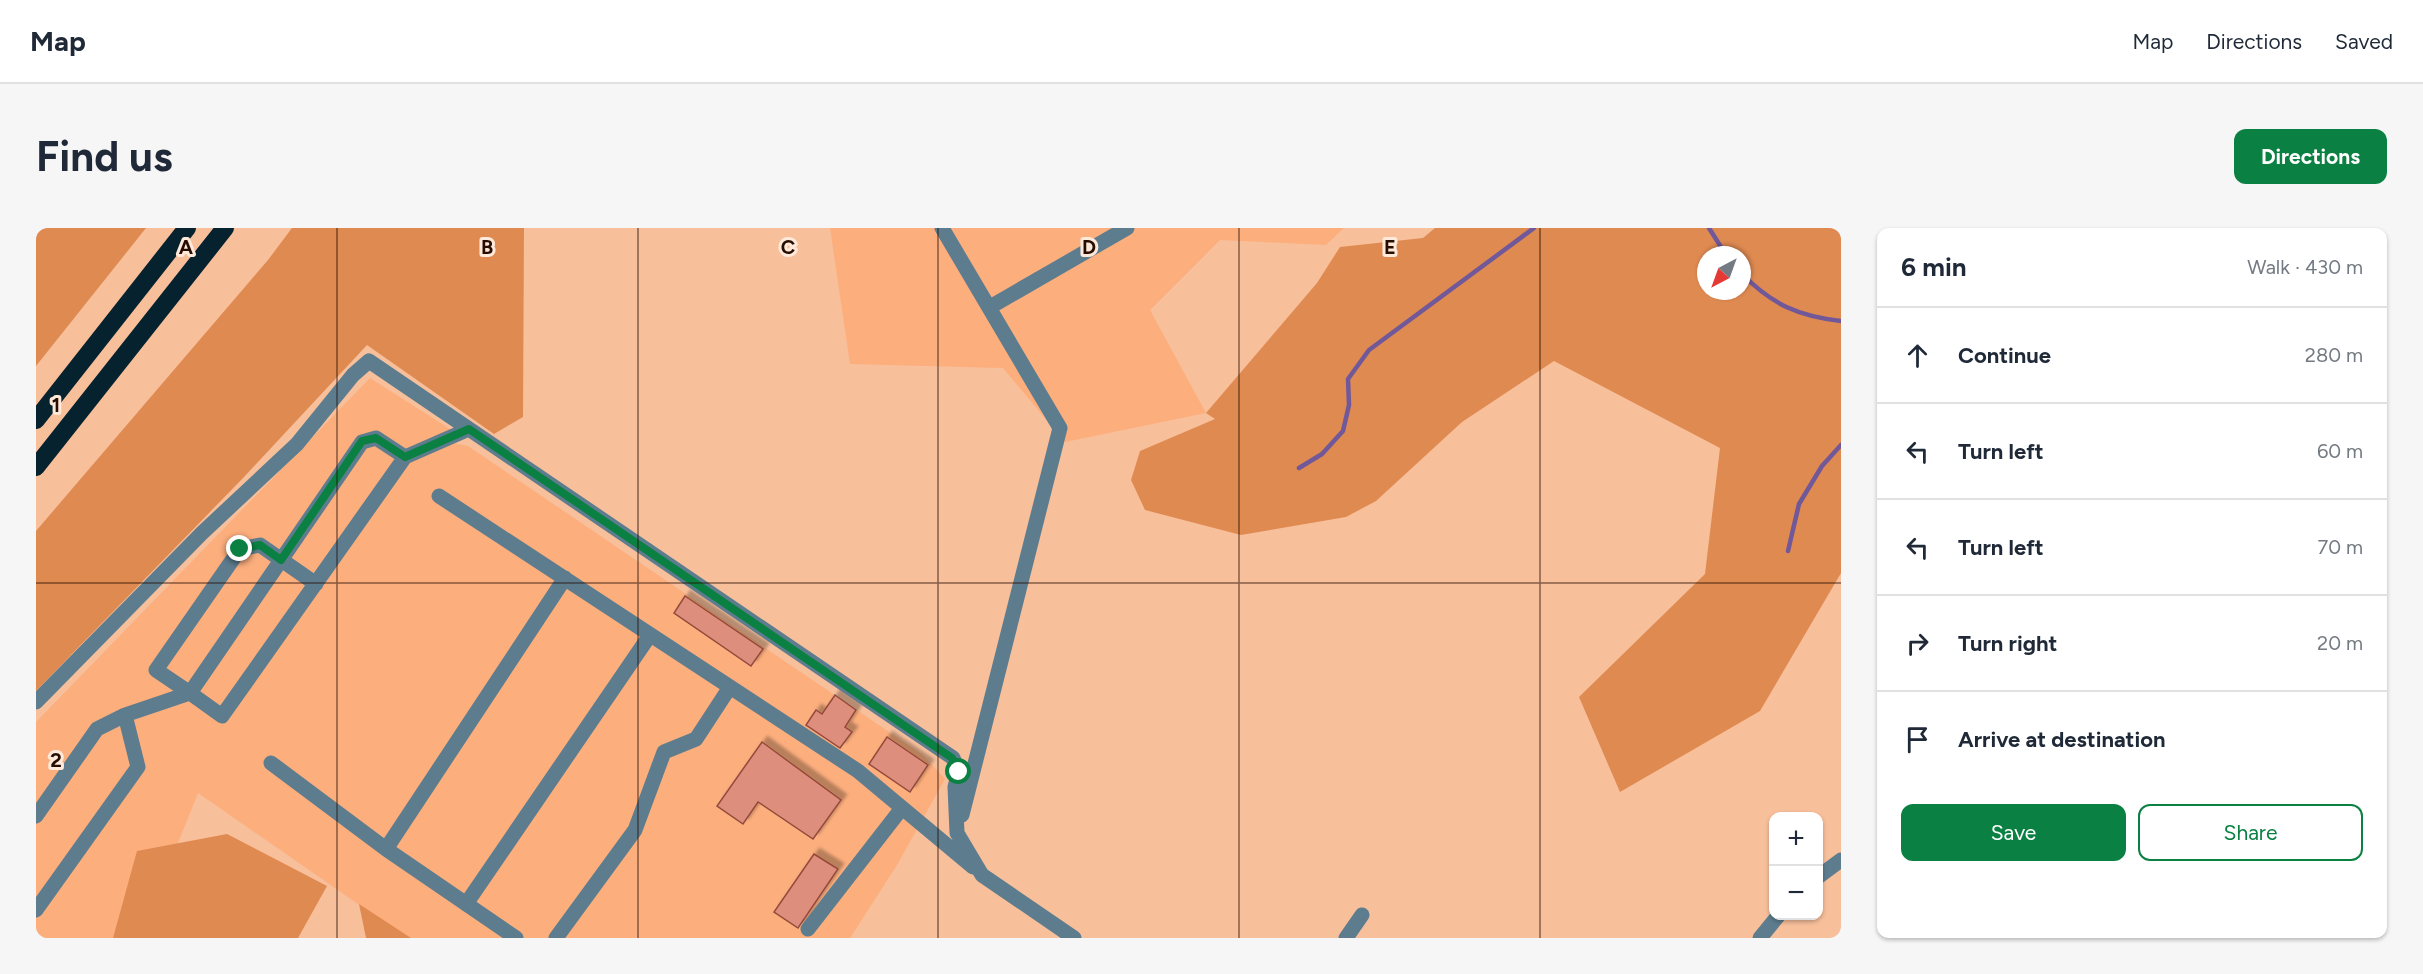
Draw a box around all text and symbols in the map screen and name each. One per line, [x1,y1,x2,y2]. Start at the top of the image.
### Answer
text: Map [30,24,86,58]
text: Map [2132,29,2173,54]
text: Directions [2206,29,2302,54]
text: Saved [2335,29,2393,54]
button: Directions [2234,129,2387,184]
text: Find us [36,131,173,182]
text: A [179,235,194,259]
text: B [481,235,493,259]
text: C [781,235,795,259]
text: D [1082,235,1096,259]
text: E [1384,235,1396,259]
north arrow [1697,246,1751,300]
text: 6 min [1901,251,1967,283]
text: Walk · 430 m [2247,255,2363,279]
icon: ahead [1901,339,1934,372]
text: Continue [1958,342,2051,369]
text: 280 m [2305,343,2363,367]
text: 1 [52,393,60,417]
icon: left [1901,435,1934,468]
text: Turn left [1958,438,2044,465]
text: 60 m [2317,439,2363,463]
icon: left [1901,531,1934,564]
text: Turn left [1958,534,2044,561]
route end [226,535,252,561]
text: 70 m [2317,535,2363,559]
icon: right [1901,627,1934,660]
text: Turn right [1958,630,2057,657]
text: 20 m [2317,631,2363,655]
icon: arrive [1901,723,1934,756]
text: Arrive at destination [1958,726,2166,753]
text: 2 [50,748,62,772]
route start [945,758,971,784]
button: Save [1901,804,2126,861]
button: Share [2138,804,2363,861]
map controls [1769,812,1823,920]
button: + [1769,812,1823,866]
button: − [1769,866,1823,920]

